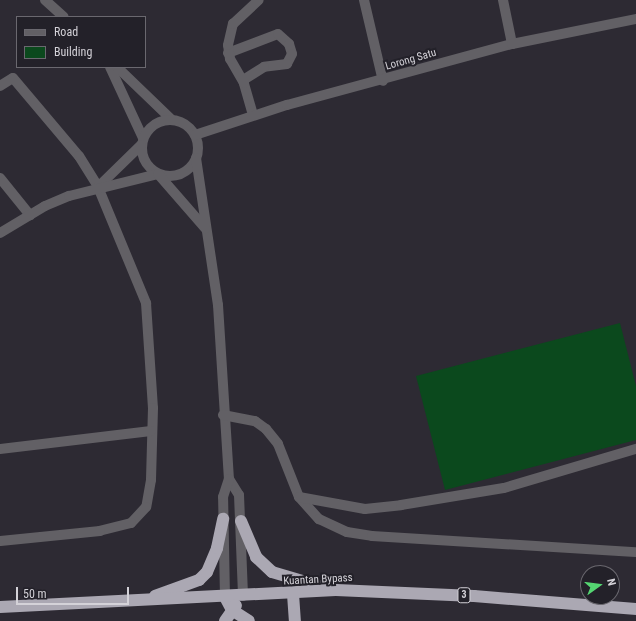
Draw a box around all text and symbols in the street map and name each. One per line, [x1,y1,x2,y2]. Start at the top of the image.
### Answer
legend [16,16,146,68]
text: Road [54,25,78,39]
text: Building [54,45,92,59]
street label: Lorong Satu [384,46,438,74]
north arrow [580,565,620,605]
street label: Kuantan Bypass [283,572,353,588]
text: N [604,577,618,587]
scale bar [18,579,131,605]
text: 50 m [23,587,47,601]
road number: 3 [457,587,471,603]

